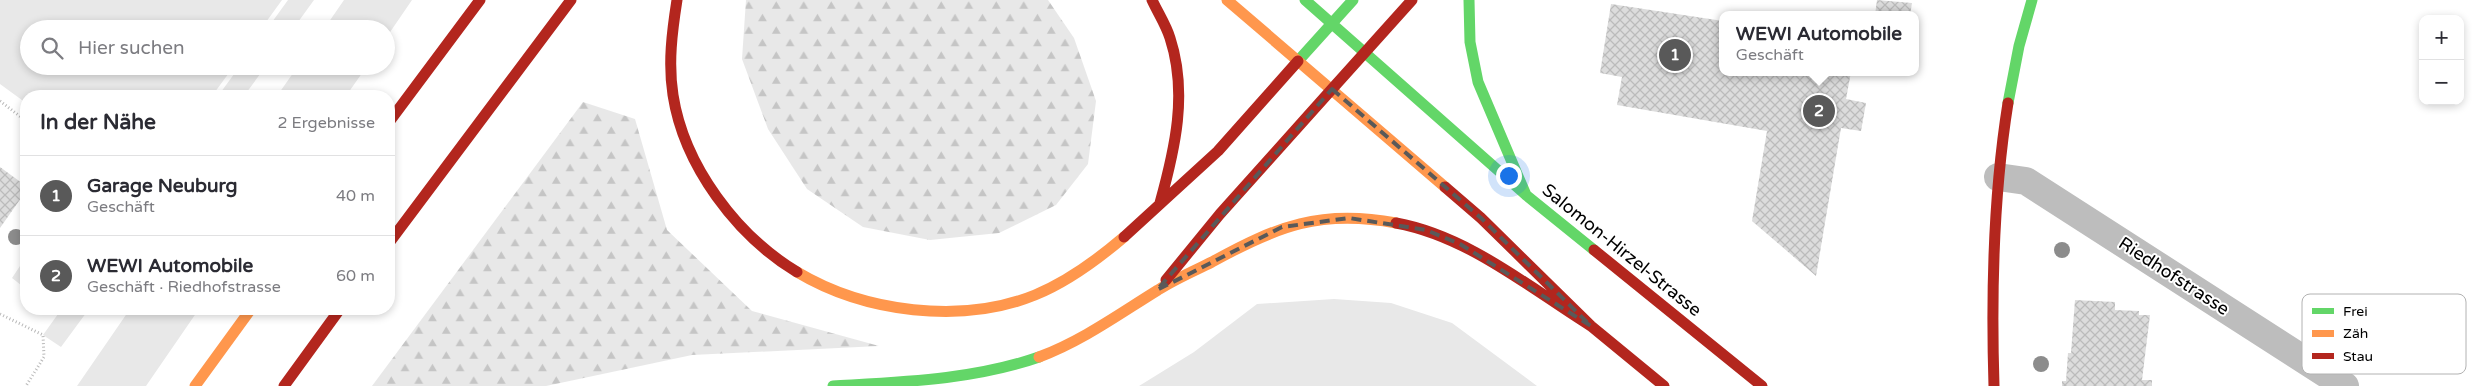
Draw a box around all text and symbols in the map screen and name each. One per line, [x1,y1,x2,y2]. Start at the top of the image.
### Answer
popup [1719,11,1919,76]
map controls [2419,15,2464,105]
button: + [2419,15,2464,60]
search box [20,20,395,75]
text: WEWI Automobile [1736,23,1902,45]
icon: search [38,34,66,62]
pin: 1 [1659,36,1691,74]
text: Hier suchen [78,37,185,59]
text: Geschäft [1736,45,1804,65]
button: − [2419,60,2464,105]
pin: 2 [1803,92,1835,130]
text: In der Nähe [40,110,156,135]
text: 2 Ergebnisse [277,113,375,133]
your location [1496,163,1522,189]
text: Garage Neuburg [87,175,238,197]
street label: Salomon-Hirzel-Strasse [1538,179,1706,321]
text: 1 [51,186,61,206]
text: 40 m [336,186,375,206]
text: Geschäft [87,197,155,217]
street label: Riedhofstrasse [2115,232,2233,320]
text: WEWI Automobile [87,255,253,277]
text: 2 [51,266,61,286]
text: 60 m [336,266,375,286]
text: Geschäft · Riedhofstrasse [87,277,281,297]
legend [2302,294,2466,374]
text: Frei [2343,303,2368,320]
text: Zäh [2343,325,2368,342]
text: Stau [2343,348,2373,365]

